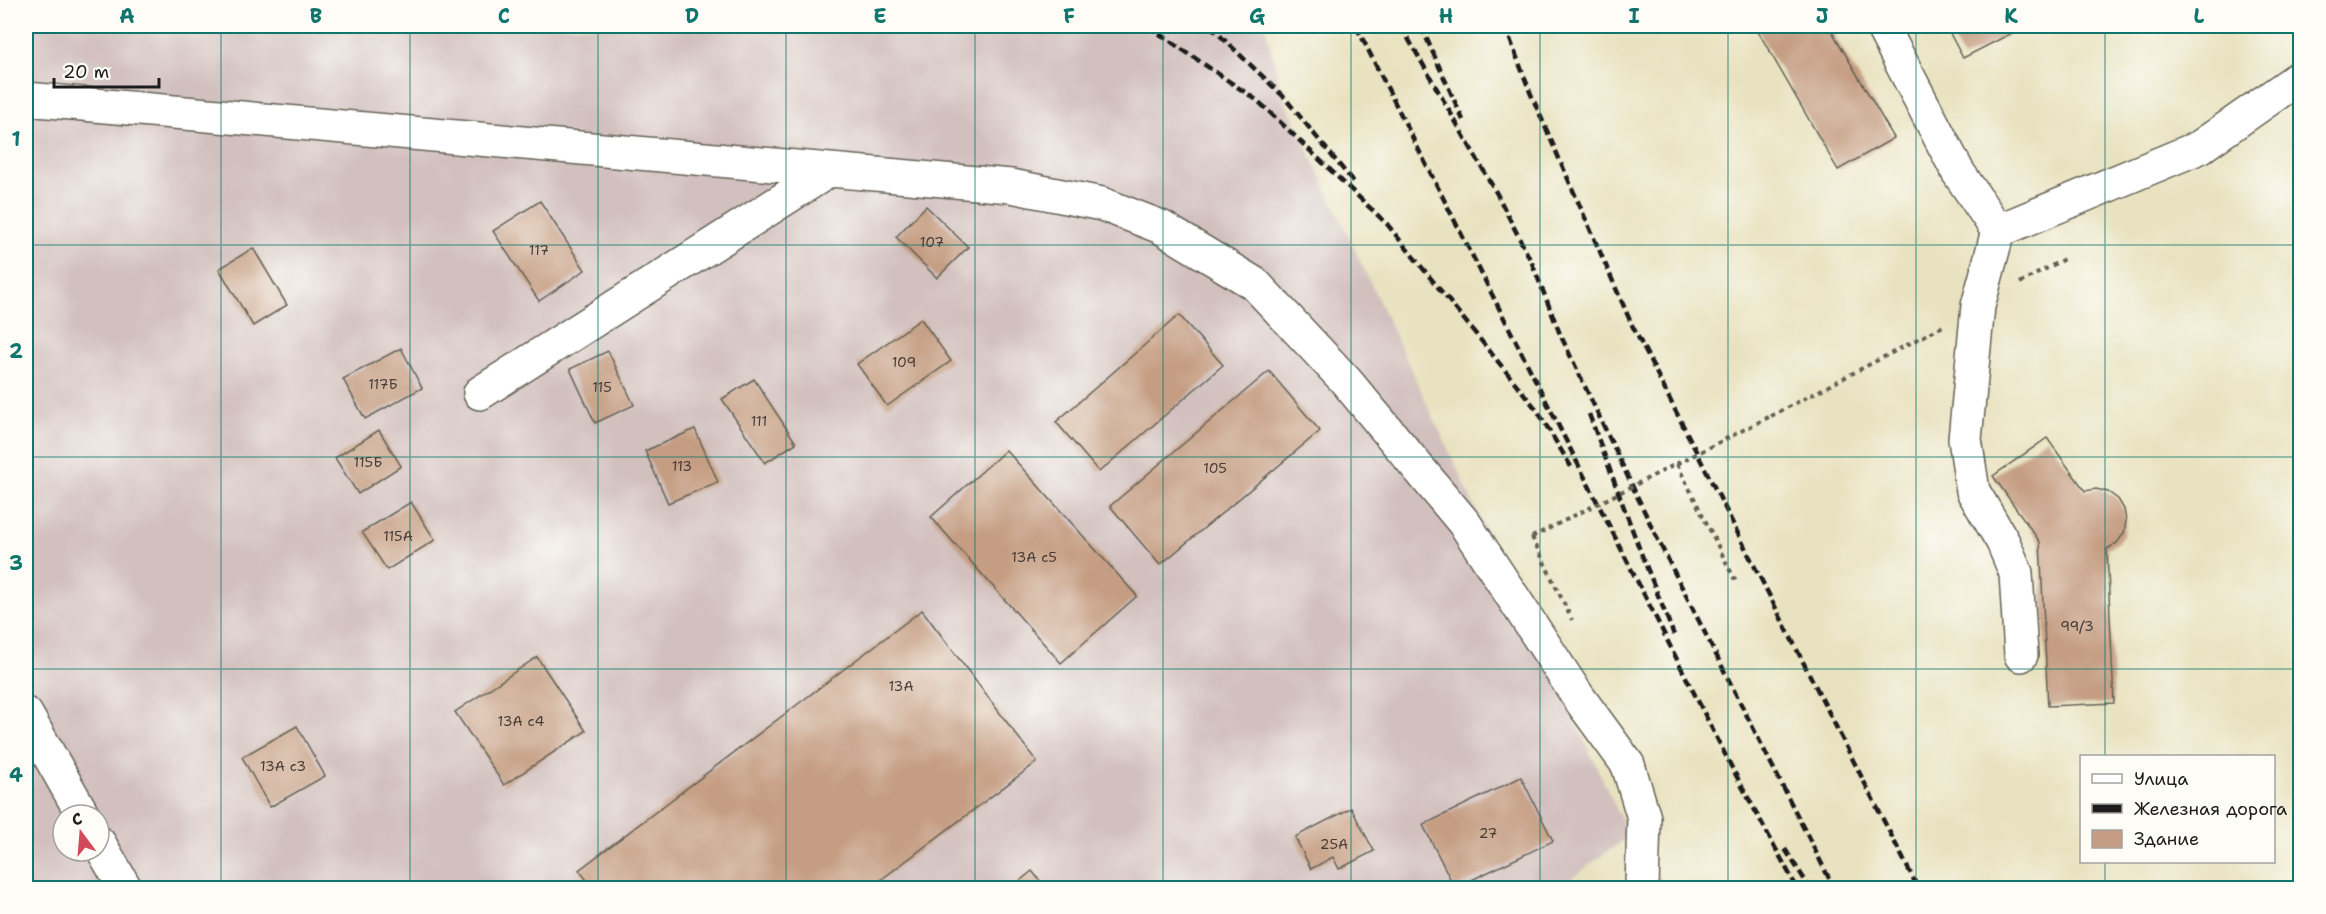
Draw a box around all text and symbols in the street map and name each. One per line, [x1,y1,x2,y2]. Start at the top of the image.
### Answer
text: A [119,3,135,29]
text: B [310,3,322,29]
text: C [498,3,510,29]
text: D [685,3,699,29]
text: E [873,3,887,29]
text: F [1063,3,1075,29]
text: G [1249,3,1265,29]
text: H [1439,3,1453,29]
text: I [1628,3,1640,29]
text: J [1816,3,1829,29]
text: K [2004,3,2018,29]
text: L [2194,3,2205,29]
scale bar [54,51,159,89]
text: 20 m [63,60,109,84]
text: 1 [11,126,21,152]
house number: 107 [920,233,944,251]
house number: 117 [529,241,549,259]
text: 2 [9,338,23,364]
house number: 109 [892,353,916,371]
house number: 117Б [368,375,398,393]
house number: 115 [592,378,612,396]
house number: 111 [751,412,767,430]
house number: 115Б [354,453,382,471]
house number: 113 [672,457,692,475]
house number: 105 [1203,459,1227,477]
house number: 115А [383,527,413,545]
house number: 13А с5 [1011,548,1057,566]
text: 3 [9,550,23,576]
house number: 99/3 [2060,617,2094,635]
house number: 13А [888,677,914,695]
house number: 13А с4 [498,712,545,730]
legend [2080,755,2275,863]
house number: 13А с3 [260,757,306,775]
text: 4 [9,762,23,788]
text: Улица [2134,767,2188,791]
text: Железная дорога [2134,797,2287,821]
north arrow [51,803,111,863]
text: С [69,808,85,831]
house number: 27 [1479,824,1497,842]
text: Здание [2134,827,2199,851]
house number: 25А [1320,835,1348,853]

